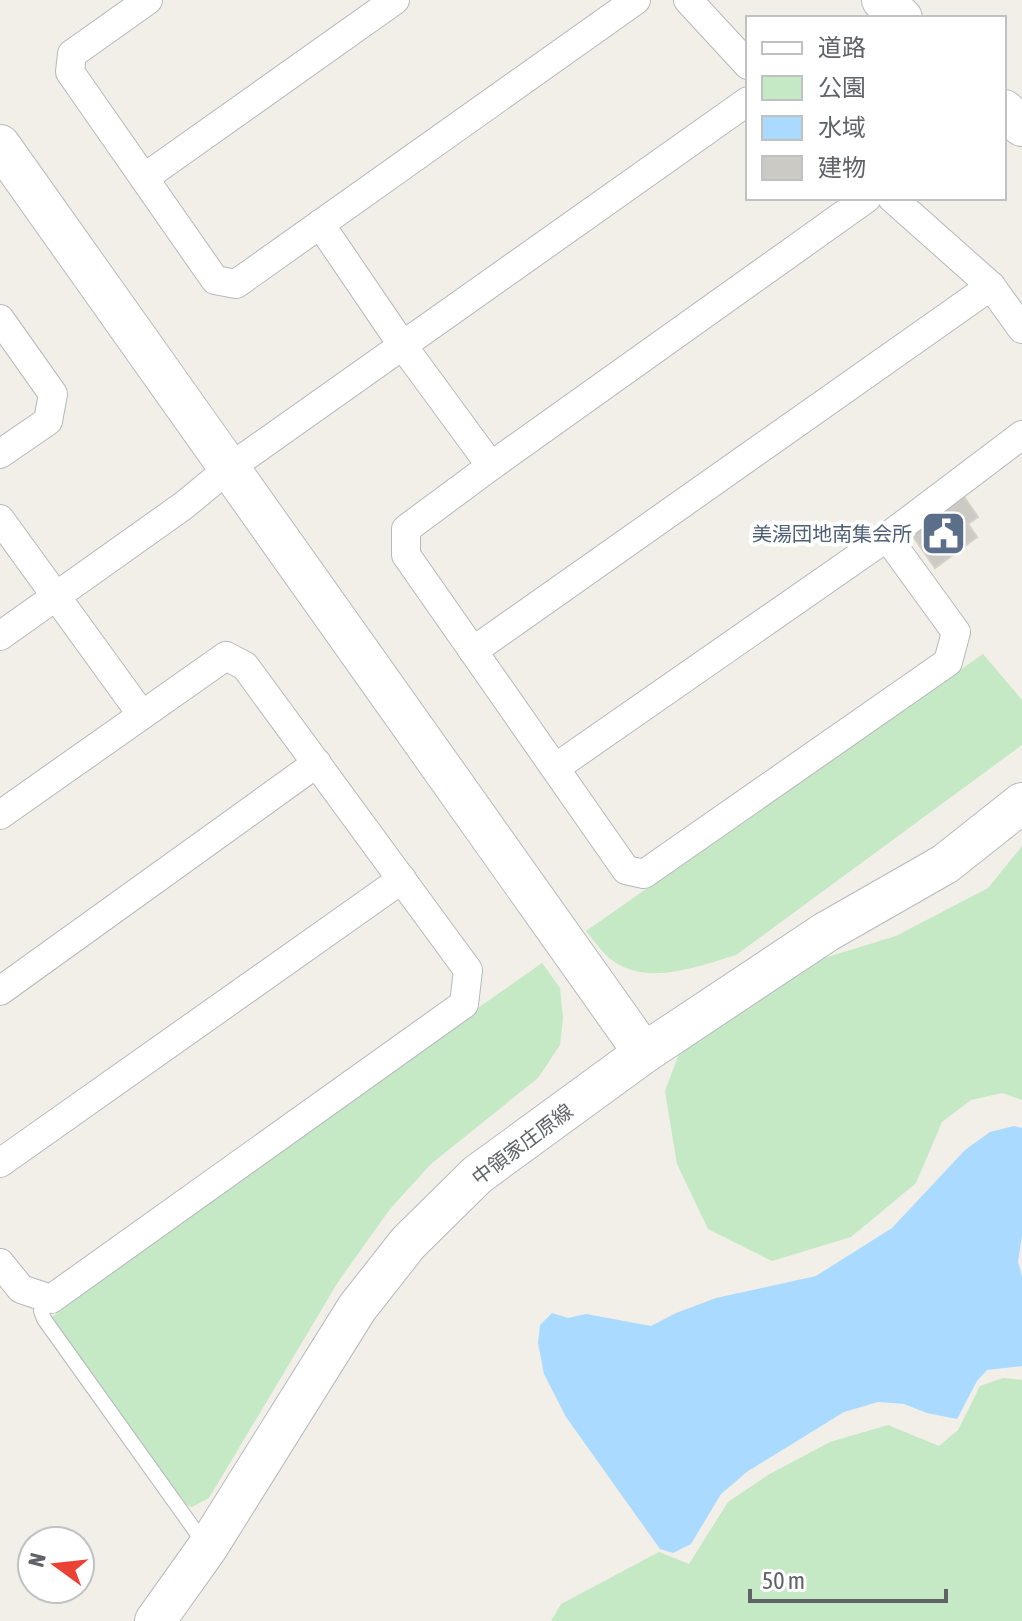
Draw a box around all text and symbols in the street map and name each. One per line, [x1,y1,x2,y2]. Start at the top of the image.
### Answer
legend [746,16,1006,200]
text: 道路 [818,34,866,61]
text: 公園 [818,74,866,101]
text: 水域 [818,114,866,141]
text: 建物 [818,154,866,181]
public building icon: 美湯団地南集会所 [919,509,967,557]
place label: 美湯団地南集会所 [752,522,912,545]
street label: 中領家庄原線 [467,1099,577,1189]
north arrow [16,1525,96,1605]
text: N [22,1550,51,1569]
scale bar [750,1553,946,1603]
text: 50 m [762,1567,805,1594]

